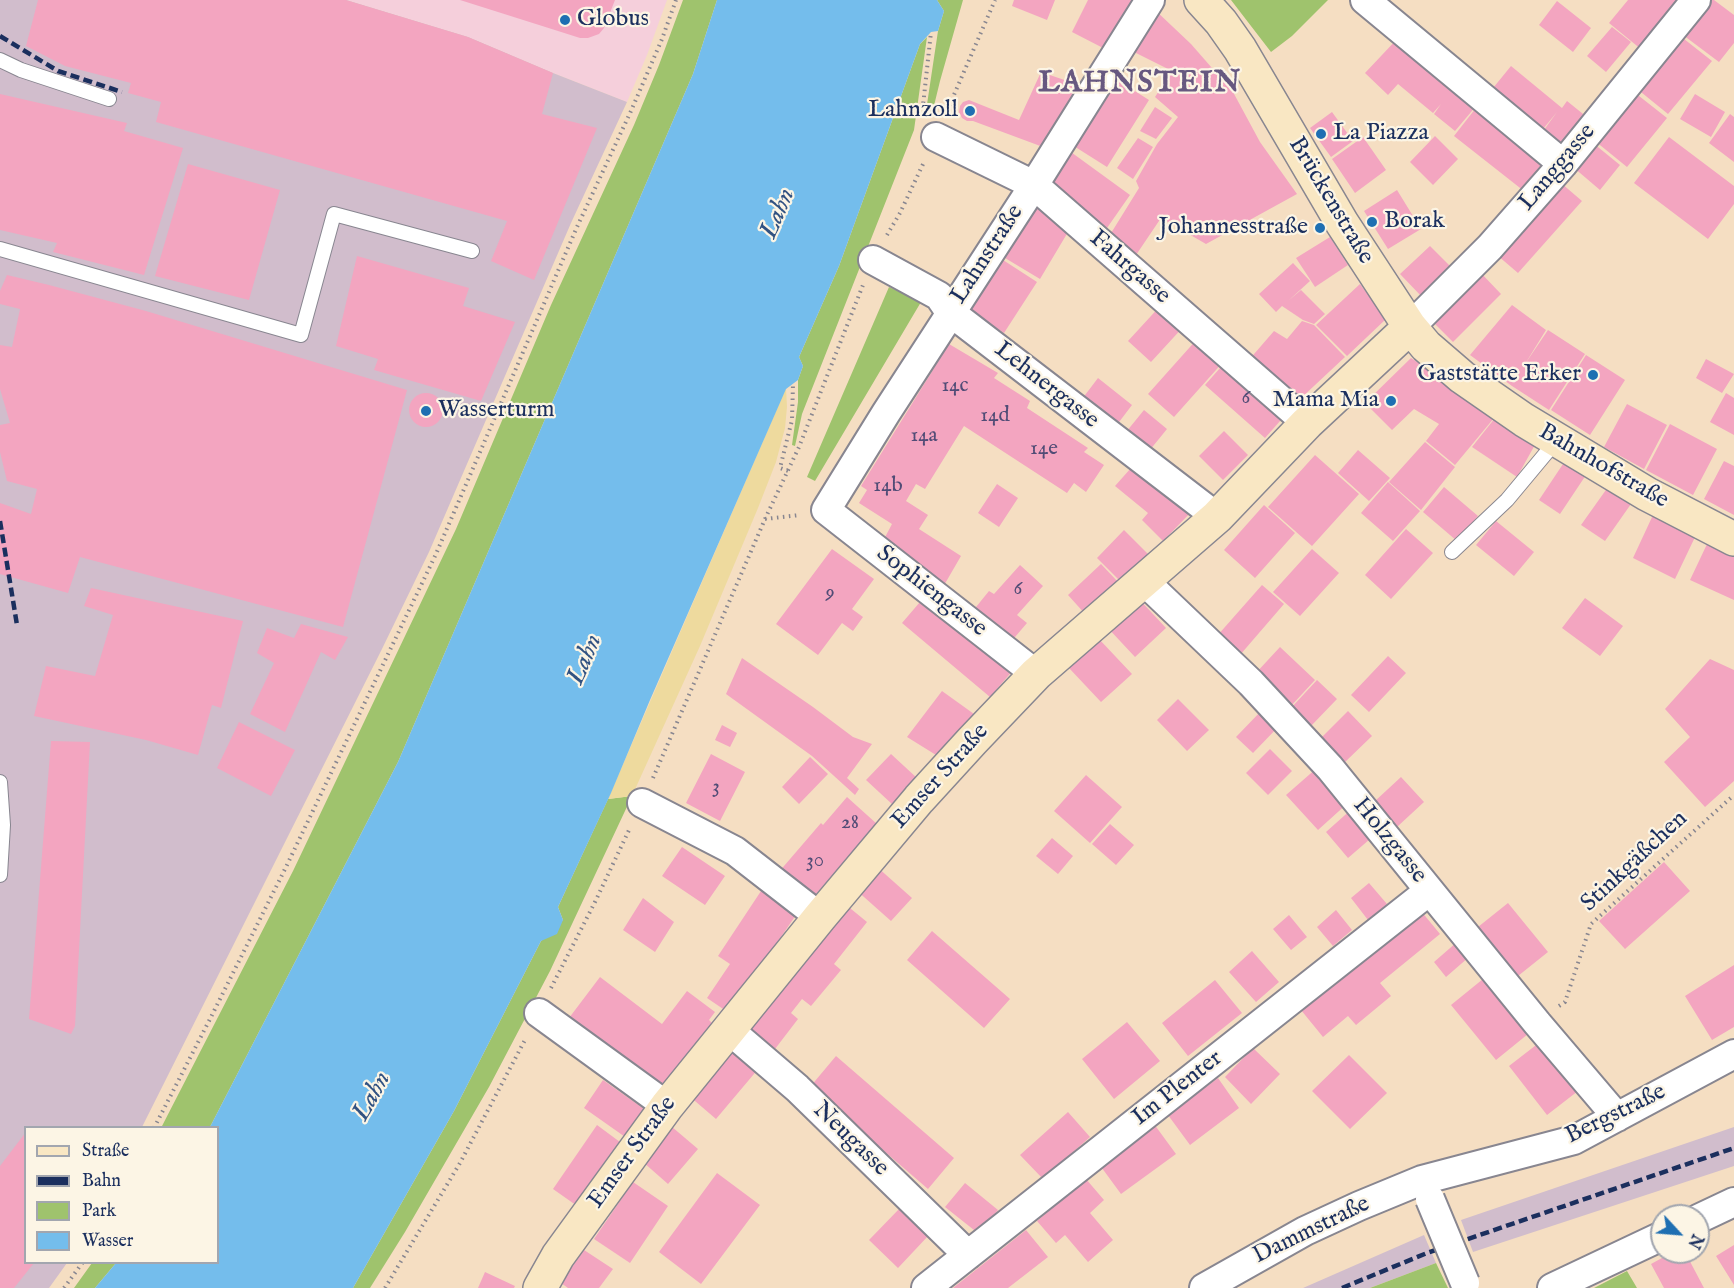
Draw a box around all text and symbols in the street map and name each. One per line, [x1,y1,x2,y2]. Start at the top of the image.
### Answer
place label: Globus [577,6,649,34]
marker: Globus [558,13,572,27]
district label: LAHNSTEIN [1038,67,1242,103]
place label: Lahnzoll [868,97,958,125]
marker: Lahnzoll [963,104,977,118]
street label: Langgasse [1513,119,1603,217]
place label: La Piazza [1333,120,1429,148]
marker: La Piazza [1314,127,1328,141]
street label: Brückenstraße [1281,132,1379,270]
water label: Lahn [755,184,803,244]
street label: Lahnstraße [945,200,1031,310]
place label: Borak [1384,208,1445,236]
place label: Johannesstraße [1159,214,1308,242]
marker: Borak [1365,215,1379,229]
marker: Johannesstraße [1313,221,1327,235]
street label: Fahrgasse [1083,225,1175,311]
street label: Lehnergasse [988,336,1104,436]
place label: Gaststätte Erker [1417,361,1581,389]
marker: Gaststätte Erker [1586,368,1600,382]
house number: 14c [941,374,969,400]
house number: 6 [1242,386,1250,412]
place label: Mama Mia [1273,387,1379,415]
marker: Mama Mia [1384,394,1398,408]
place label: Wasserturm [438,397,554,425]
marker: Wasserturm [419,404,433,418]
house number: 14d [980,404,1010,430]
street label: Bahnhofstraße [1533,418,1673,516]
house number: 14a [910,424,938,450]
house number: 14e [1030,437,1058,463]
house number: 14b [873,474,903,500]
street label: Sophiengasse [870,540,992,644]
house number: 6 [1014,577,1022,603]
house number: 9 [825,581,835,607]
water label: Lahn [562,630,610,690]
street label: Emser Straße [886,718,996,836]
house number: 3 [712,775,720,801]
street label: Holzgasse [1346,792,1432,890]
street label: Stinkgäßchen [1576,805,1694,919]
house number: 28 [841,811,859,837]
house number: 30 [806,849,824,875]
street label: Im Plenter [1127,1045,1229,1133]
water label: Lahn [347,1067,399,1127]
street label: Bergstraße [1561,1078,1671,1152]
street label: Emser Straße [583,1091,683,1215]
street label: Neugasse [806,1097,894,1183]
legend [24,1126,219,1264]
text: Straße [82,1140,129,1163]
text: Bahn [82,1170,121,1193]
street label: Dammstraße [1249,1190,1375,1272]
text: Park [82,1200,116,1223]
north arrow [1650,1204,1710,1264]
text: Wasser [82,1230,133,1253]
text: N [1682,1230,1706,1252]

